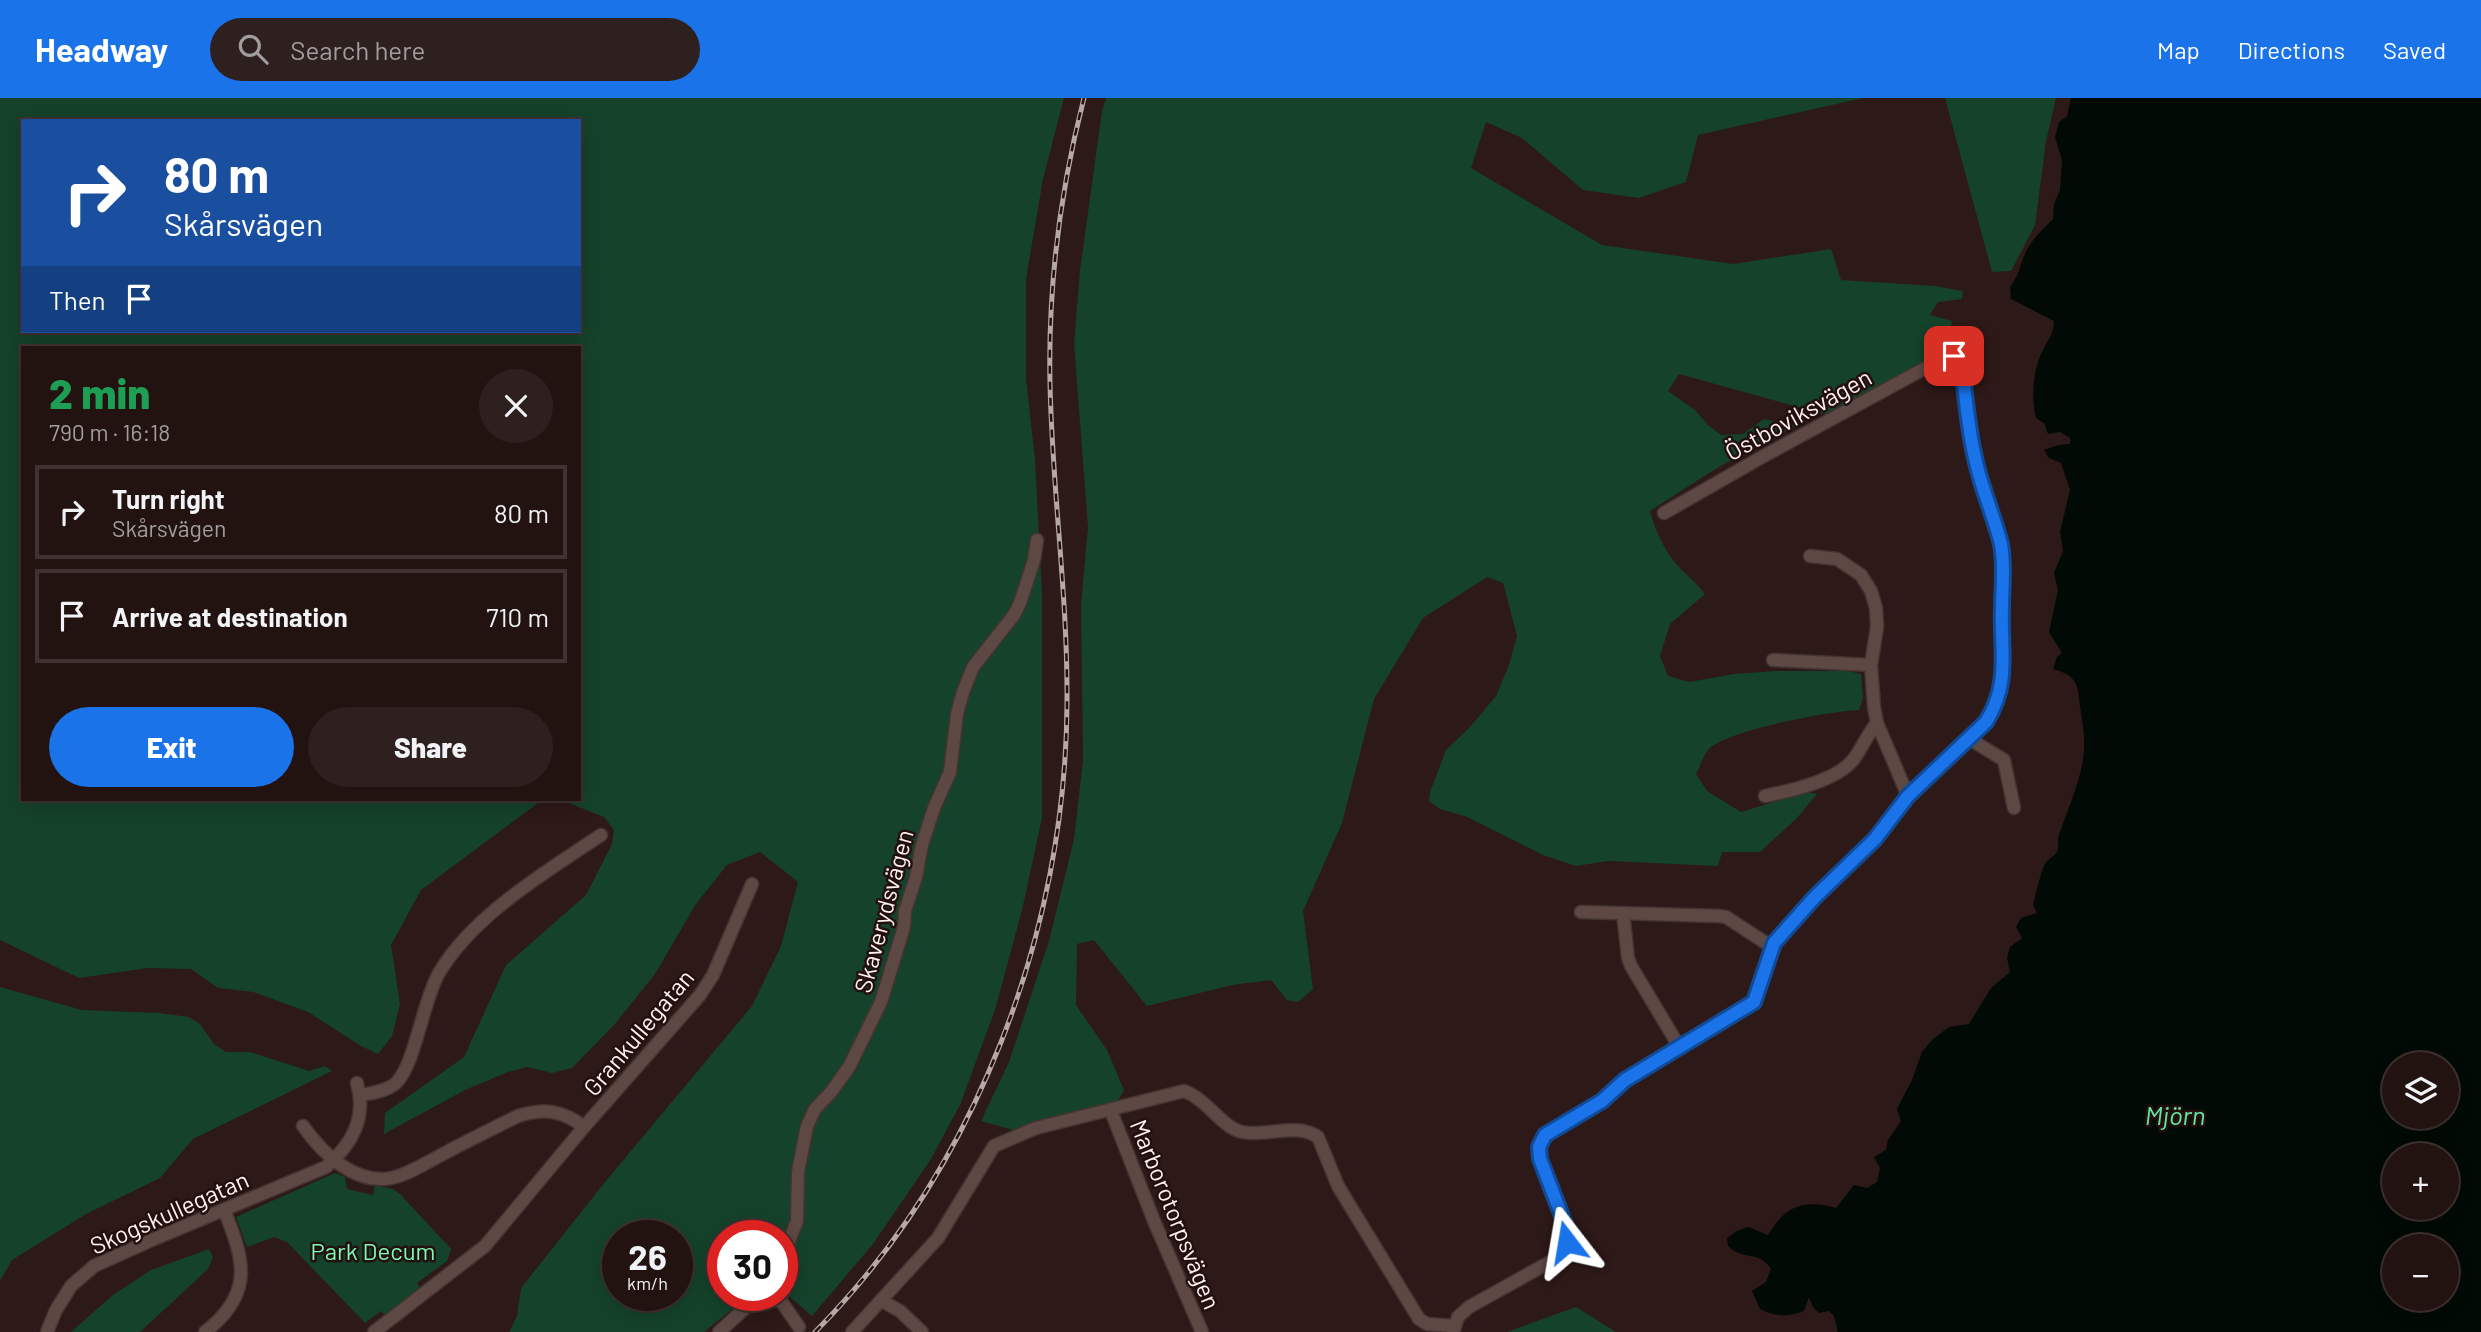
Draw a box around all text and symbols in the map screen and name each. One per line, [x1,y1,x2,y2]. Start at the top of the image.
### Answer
search box [210,18,700,81]
text: Headway [35,29,168,69]
icon: search [234,30,272,68]
text: Search here [290,34,425,65]
text: Map [2157,35,2200,64]
text: Directions [2238,35,2345,64]
text: Saved [2383,35,2446,64]
text: 80 m [164,144,269,203]
icon: right [49,147,140,238]
text: Skårsvägen [164,204,323,242]
icon: arrive [120,280,158,318]
text: Then [49,284,106,315]
pin [1924,326,1984,386]
icon: arrive [1935,337,1973,375]
street label: Östboviksvägen [1720,362,1876,466]
text: 2 min [49,367,150,417]
button: close [479,369,553,443]
text: 790 m · 16:18 [49,418,170,446]
text: Turn right [112,483,225,514]
icon: right [53,493,91,531]
text: 80 m [494,497,549,528]
text: Skårsvägen [112,514,227,542]
icon: arrive [53,597,91,635]
text: Arrive at destination [112,601,348,632]
text: 710 m [486,601,549,632]
button: Exit [49,707,294,787]
button: Share [308,707,553,787]
street label: Skaverydsvägen [847,826,919,996]
street label: Grankullegatan [577,963,699,1101]
map controls [2382,1052,2459,1311]
button: layers [2382,1052,2459,1129]
water label: Mjörn [2145,1099,2205,1130]
street label: Marborotorpsvägen [1125,1115,1227,1313]
button: + [2382,1143,2459,1220]
street label: Skogskullegatan [85,1164,253,1260]
position arrow [1530,1205,1604,1279]
speed limit sign: 30 [707,1220,798,1311]
button: − [2382,1234,2459,1311]
text: 26 [628,1235,667,1277]
park label: Park Decum [311,1236,435,1265]
text: km/h [627,1272,668,1294]

